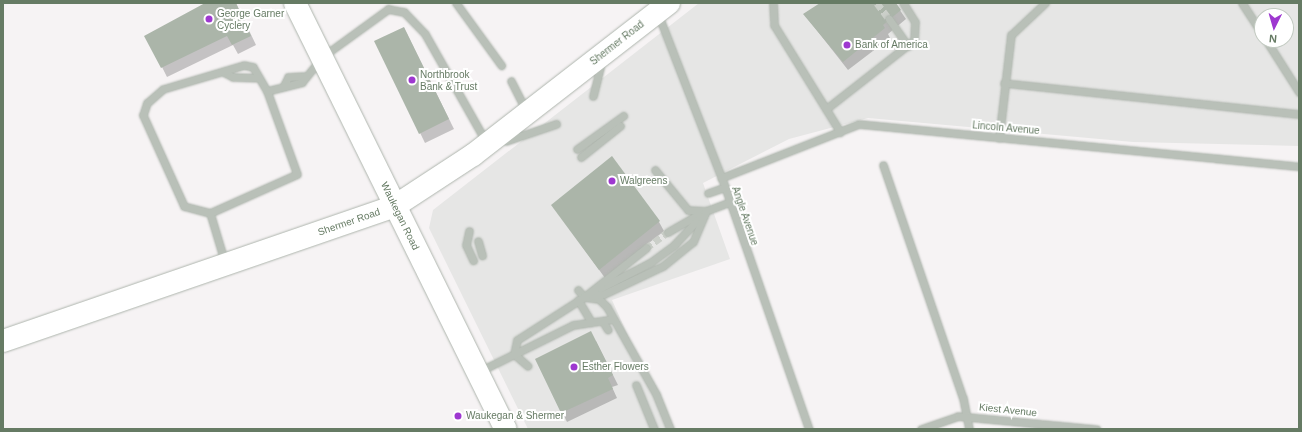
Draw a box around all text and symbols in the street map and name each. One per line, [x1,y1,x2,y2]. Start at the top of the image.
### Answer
place label: George Garner Cyclery [217,7,284,30]
north arrow [1254,8,1294,48]
marker: George Garner Cyclery [204,14,214,24]
street label: Shermer Road [588,18,646,68]
text: N [1269,33,1278,45]
place label: Bank of America [855,39,928,51]
marker: Bank of America [842,40,852,50]
place label: Northbrook Bank & Trust [420,68,477,92]
marker: Northbrook Bank & Trust [407,75,417,85]
street label: Lincoln Avenue [972,119,1040,137]
place label: Walgreens [620,175,667,187]
marker: Walgreens [607,176,617,186]
street label: Waukegan Road [378,180,422,252]
street label: Angle Avenue [729,185,761,247]
street label: Shermer Road [316,206,382,238]
place label: Esther Flowers [582,361,649,373]
marker: Esther Flowers [569,362,579,372]
street label: Kiest Avenue [978,401,1038,419]
place label: Waukegan & Shermer [466,410,564,422]
marker: Waukegan & Shermer [453,411,463,421]

